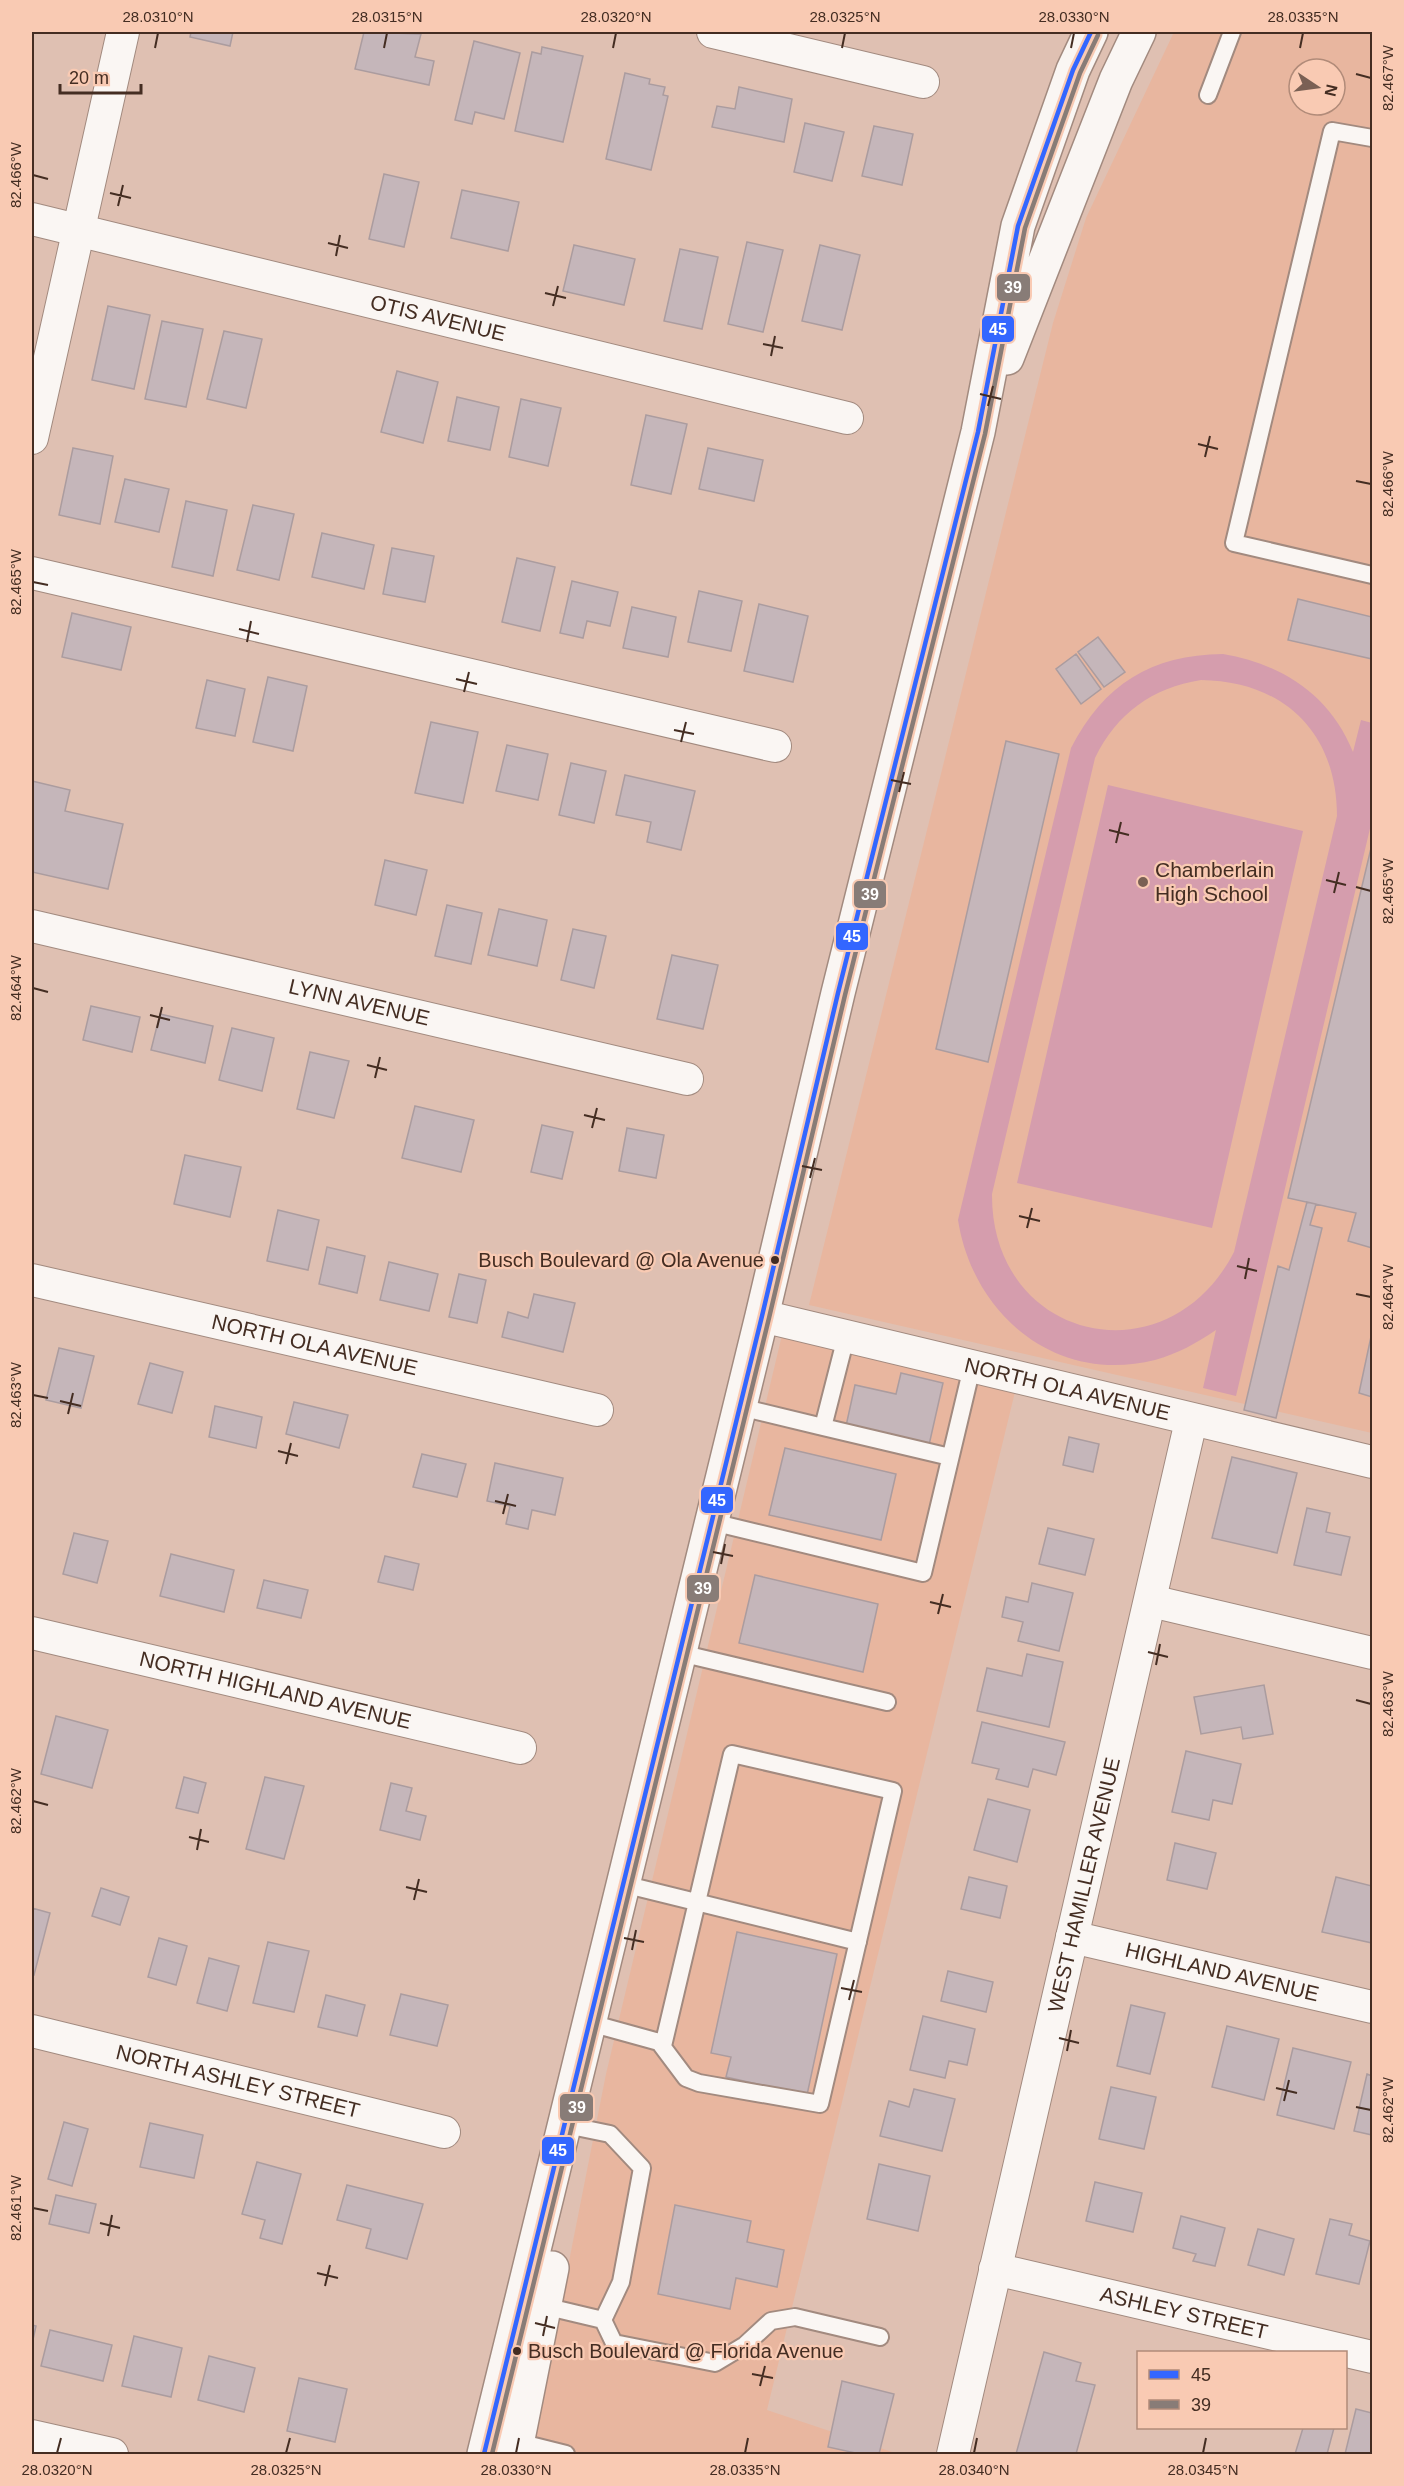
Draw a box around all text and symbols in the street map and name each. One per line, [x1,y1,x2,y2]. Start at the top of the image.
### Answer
text: 28.0310°N [122,8,194,25]
text: 28.0315°N [351,8,423,25]
text: 28.0320°N [580,8,652,25]
text: 28.0325°N [809,8,881,25]
text: 28.0330°N [1038,8,1110,25]
text: 28.0335°N [1267,8,1339,25]
text: 82.467°W [1379,44,1396,111]
scale bar [60,57,141,95]
north arrow [1287,57,1347,117]
text: 20 m [69,68,109,88]
text: N [1322,83,1341,98]
text: 82.466°W [7,141,24,208]
line badge: 39 [996,273,1031,302]
text: 39 [1004,279,1022,296]
street label: OTIS AVENUE [368,290,508,345]
line badge: 45 [981,315,1015,343]
text: 45 [989,321,1007,338]
text: 82.466°W [1379,450,1396,517]
text: 82.465°W [7,548,24,615]
text: 82.465°W [1379,857,1396,924]
place label: Chamberlain High School [1155,858,1274,905]
marker: Chamberlain High School [1136,875,1150,889]
line badge: 39 [853,880,887,909]
text: 39 [861,886,879,903]
line badge: 45 [835,922,869,951]
text: 45 [843,928,861,945]
text: 82.464°W [7,954,24,1021]
street label: LYNN AVENUE [287,974,432,1030]
place label: Busch Boulevard @ Ola Avenue [478,1249,764,1271]
marker: Busch Boulevard @ Ola Avenue [769,1254,781,1266]
text: 82.464°W [1379,1263,1396,1330]
street label: NORTH OLA AVENUE [210,1310,420,1379]
street label: NORTH OLA AVENUE [962,1353,1173,1424]
text: 82.463°W [7,1361,24,1428]
line badge: 45 [700,1486,734,1514]
text: 45 [708,1492,726,1509]
line badge: 39 [686,1574,720,1603]
text: 39 [694,1580,712,1597]
street label: NORTH HIGHLAND AVENUE [137,1647,414,1733]
text: 82.463°W [1379,1670,1396,1737]
street label: WEST HAMILLER AVENUE [1043,1755,1124,2014]
text: 82.462°W [7,1767,24,1834]
street label: HIGHLAND AVENUE [1123,1938,1321,2005]
street label: NORTH ASHLEY STREET [114,2040,362,2122]
text: 82.462°W [1379,2076,1396,2143]
line badge: 39 [559,2093,594,2122]
text: 39 [568,2099,586,2116]
line badge: 45 [541,2136,575,2165]
text: 45 [549,2142,567,2159]
text: 82.461°W [7,2174,24,2241]
street label: ASHLEY STREET [1098,2282,1270,2343]
place label: Busch Boulevard @ Florida Avenue [528,2340,844,2362]
marker: Busch Boulevard @ Florida Avenue [511,2345,523,2357]
legend [1137,2351,1347,2429]
text: 45 [1191,2365,1211,2385]
text: 39 [1191,2395,1211,2415]
text: 28.0320°N [21,2461,93,2478]
text: 28.0325°N [250,2461,322,2478]
text: 28.0330°N [480,2461,552,2478]
text: 28.0335°N [709,2461,781,2478]
text: 28.0340°N [938,2461,1010,2478]
text: 28.0345°N [1167,2461,1239,2478]

